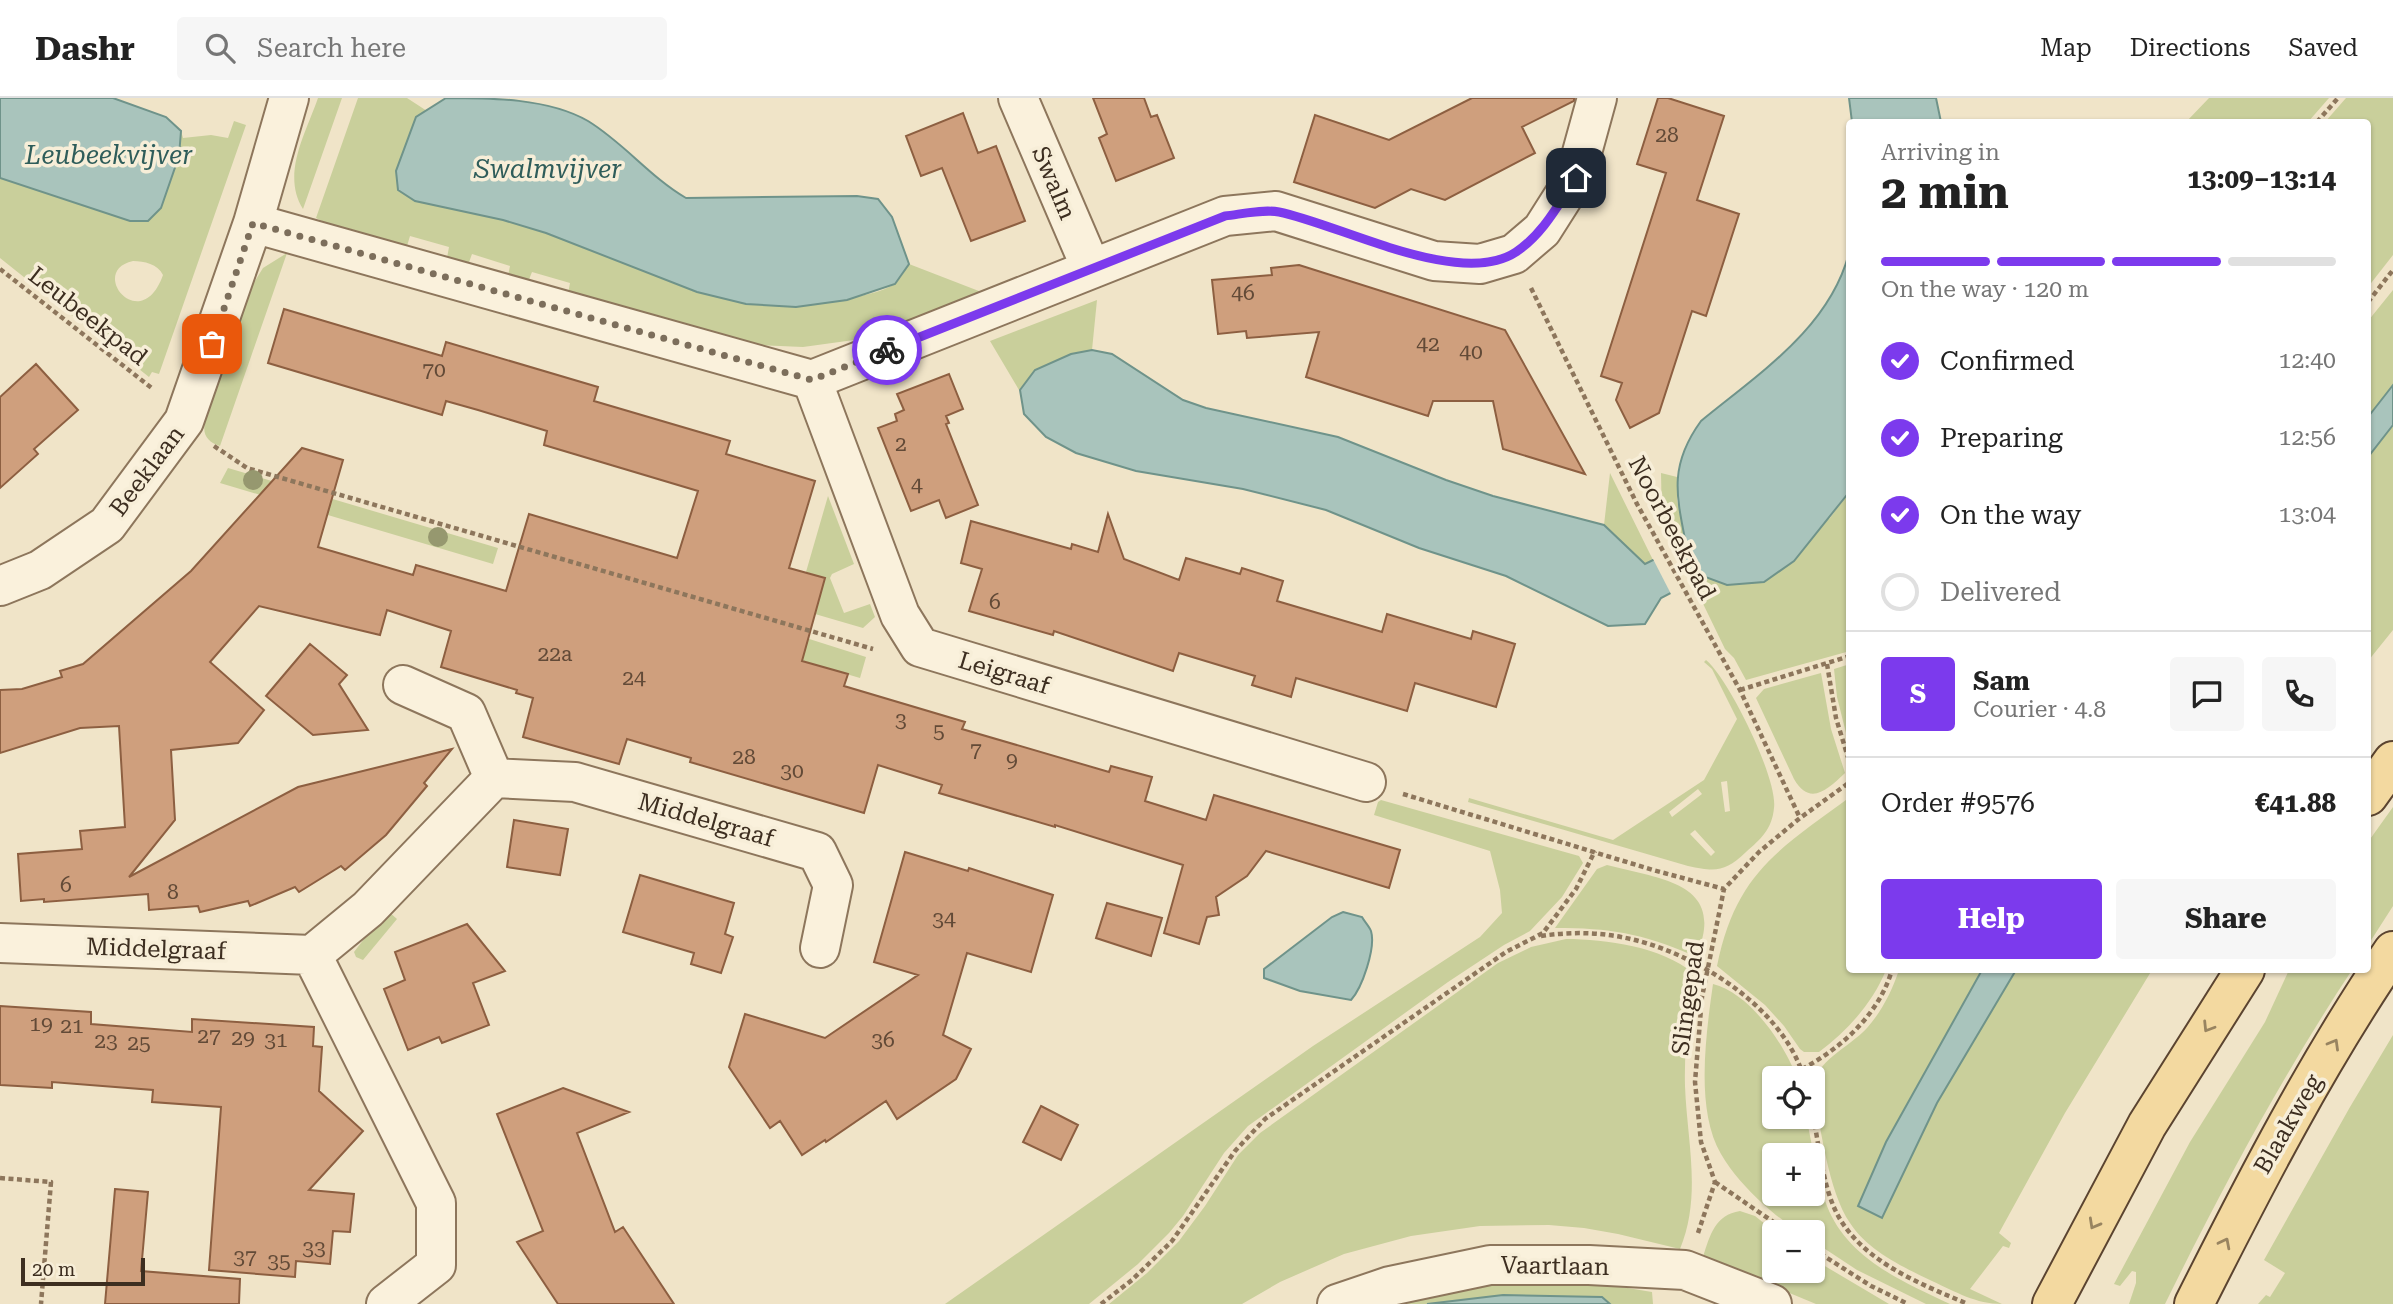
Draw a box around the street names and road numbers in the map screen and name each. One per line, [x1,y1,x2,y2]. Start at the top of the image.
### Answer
street label: Swalm [1026,142,1082,224]
street label: Leubeekpad [23,261,153,371]
street label: Beeklaan [104,420,190,522]
street label: Noorbeekpad [1622,452,1722,604]
street label: Leigraaf [955,646,1054,700]
street label: Middelgraaf [635,787,778,853]
street label: Middelgraaf [86,933,227,965]
street label: Slingepad [1666,939,1710,1057]
street label: Blaakweg [2248,1069,2328,1179]
street label: Vaartlaan [1500,1251,1610,1281]

